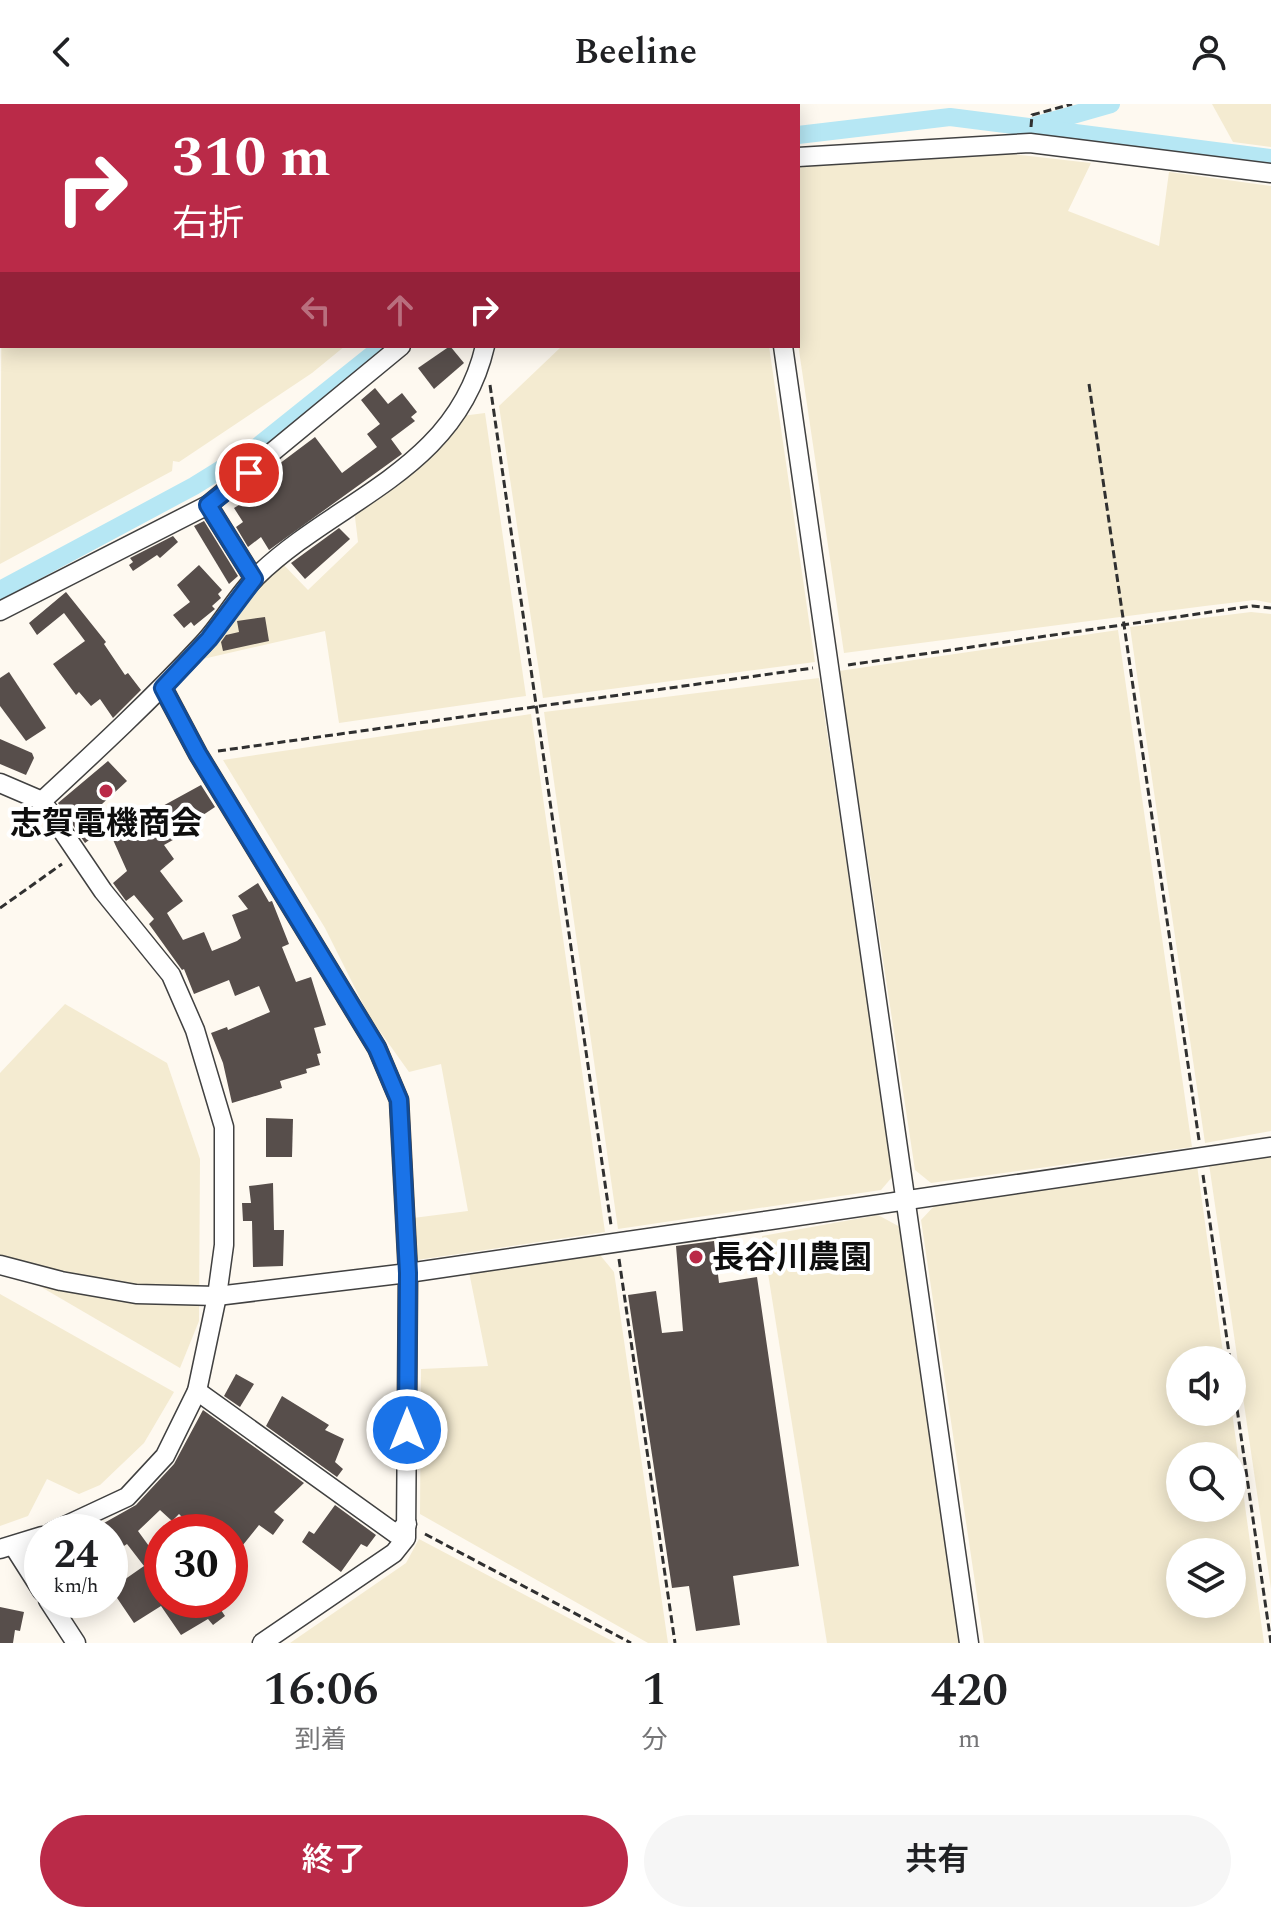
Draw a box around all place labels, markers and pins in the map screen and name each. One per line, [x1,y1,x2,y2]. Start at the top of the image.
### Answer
pin [215,439,283,507]
marker: 志賀電機商会 [97,782,115,800]
place label: 志賀電機商会 [10,800,202,849]
place label: 長谷川農園 [712,1234,872,1283]
marker: 長谷川農園 [687,1248,705,1266]

